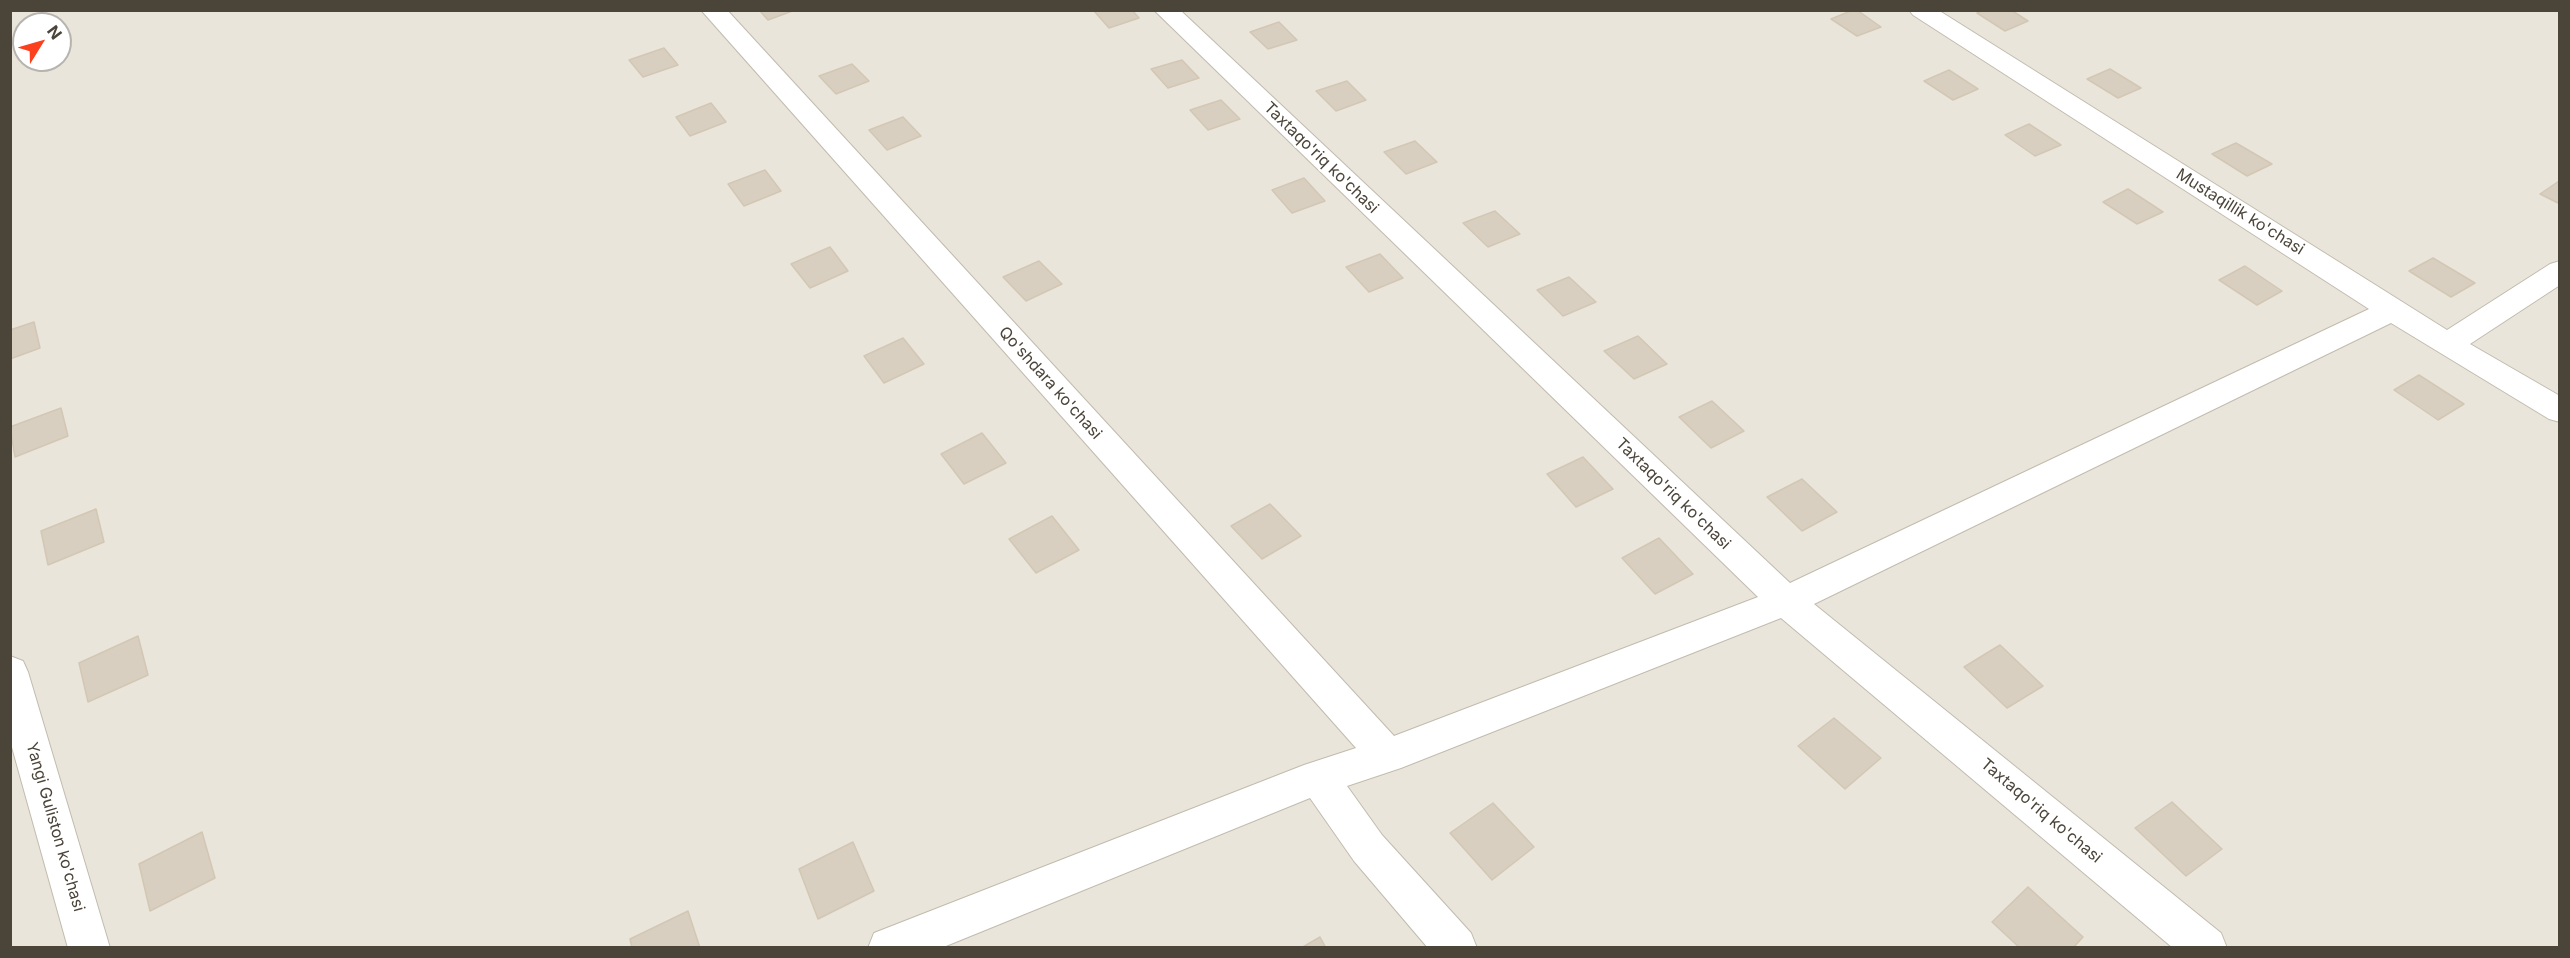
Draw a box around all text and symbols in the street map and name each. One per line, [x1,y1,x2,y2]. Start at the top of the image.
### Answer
north arrow [12,12,72,72]
text: N [43,21,66,43]
street label: Taxtaqo'riq ko'chasi [1260,98,1382,218]
street label: Mustaqillik ko'chasi [2172,165,2308,259]
street label: Qo'shdara ko'chasi [994,323,1106,443]
street label: Taxtaqo'riq ko'chasi [1612,434,1734,554]
street label: Yangi Guliston ko'chasi [22,740,88,914]
street label: Taxtaqo'riq ko'chasi [1977,755,2105,867]

